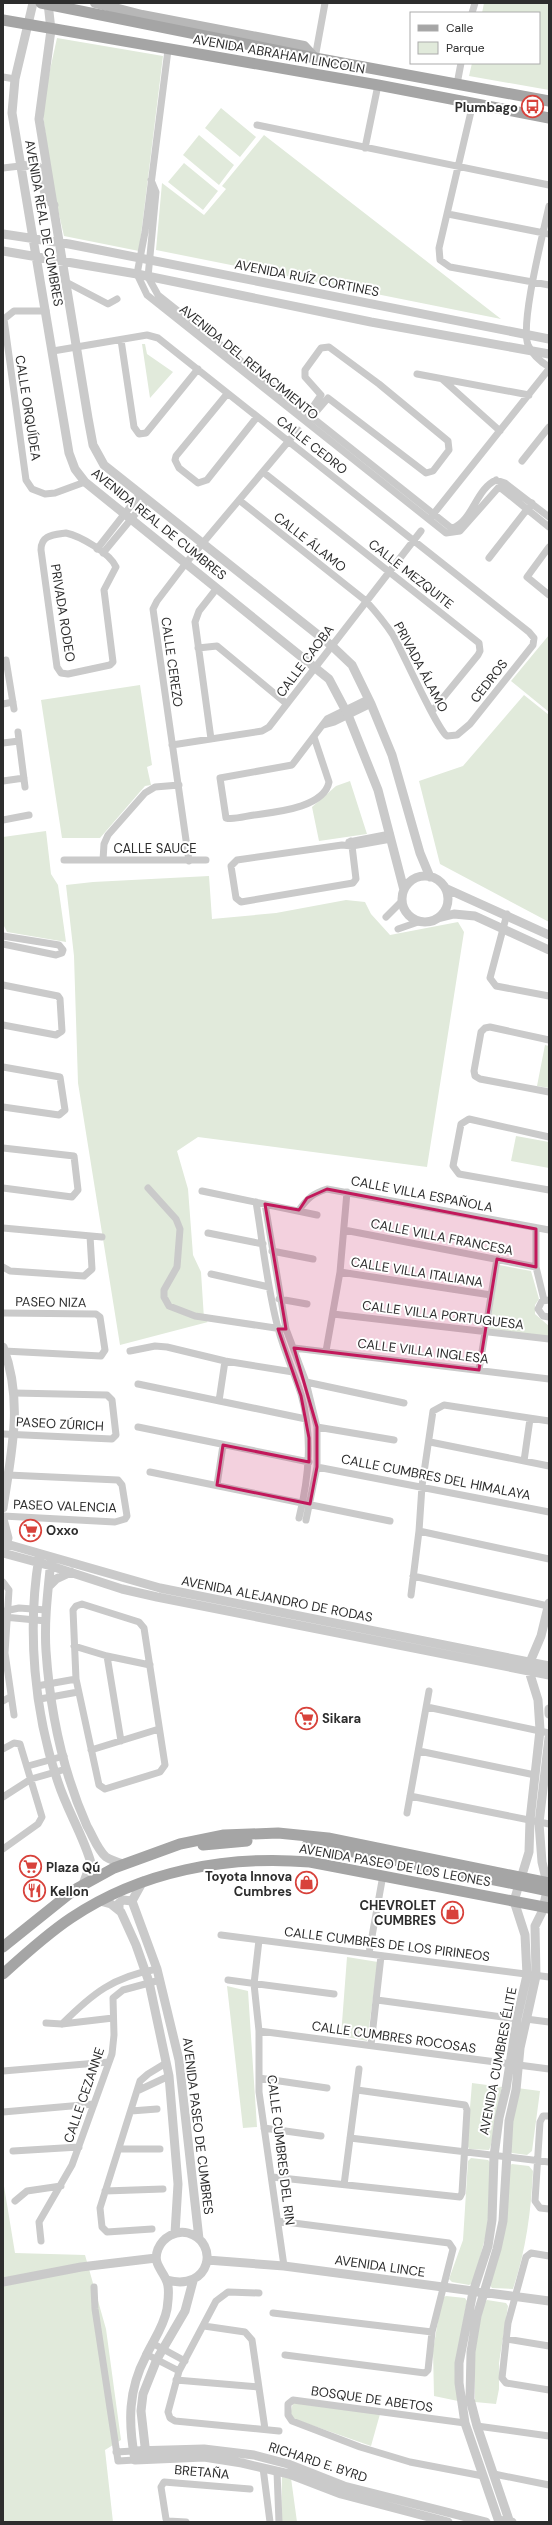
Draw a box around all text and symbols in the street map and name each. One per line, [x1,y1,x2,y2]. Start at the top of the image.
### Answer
legend [410,12,540,64]
text: Calle [446,20,473,36]
street label: AVENIDA ABRAHAM LINCOLN [192,30,366,78]
text: Parque [446,40,485,56]
bus stop icon: Plumbago [520,94,546,120]
place label: Plumbago [455,99,518,116]
street label: AVENIDA REAL DE CUMBRES [21,138,67,308]
street label: AVENIDA RUÍZ CORTINES [233,255,381,300]
street label: AVENIDA DEL RENACIMIENTO [176,301,322,423]
street label: CALLE ORQUÍDEA [11,354,46,462]
street label: CALLE CEDRO [273,412,351,478]
street label: AVENIDA REAL DE CUMBRES [88,464,230,584]
street label: CALLE ÁLAMO [270,508,350,576]
street label: CALLE MEZQUITE [365,535,457,613]
street label: PRIVADA RODEO [47,563,79,663]
street label: CALLE CEREZO [157,616,187,708]
street label: PRIVADA ÁLAMO [390,618,453,715]
street label: CALLE CAOBA [272,621,338,700]
street label: CEDROS [467,656,511,706]
street label: CALLE SAUCE [113,840,197,857]
street label: CALLE VILLA ESPAÑOLA [350,1172,495,1216]
street label: CALLE VILLA FRANCESA [369,1215,515,1259]
street label: CALLE VILLA ITALIANA [350,1253,485,1291]
street label: PASEO NIZA [15,1293,87,1311]
street label: CALLE VILLA PORTUGUESA [361,1297,525,1333]
street label: CALLE VILLA INGLESA [356,1335,490,1368]
street label: PASEO ZÚRICH [16,1412,104,1435]
street label: CALLE CUMBRES DEL HIMALAYA [340,1450,533,1504]
street label: PASEO VALENCIA [13,1496,117,1516]
supermarket icon: Oxxo [17,1517,43,1543]
place label: Oxxo [46,1522,79,1539]
street label: AVENIDA ALEJANDRO DE RODAS [180,1572,374,1626]
supermarket icon: Sikara [293,1705,319,1731]
place label: Sikara [322,1710,361,1727]
street label: AVENIDA PASEO DE LOS LEONES [298,1840,492,1890]
supermarket icon: Plaza Qú [18,1854,44,1880]
place label: Plaza Qú [46,1859,100,1876]
place label: Toyota Innova Cumbres [205,1868,292,1900]
shop icon: Toyota Innova Cumbres [294,1870,320,1896]
restaurant icon: Kellon [22,1878,48,1904]
place label: Kellon [50,1883,89,1900]
place label: CHEVROLET CUMBRES [359,1897,436,1929]
shop icon: CHEVROLET CUMBRES [439,1899,465,1925]
street label: CALLE CUMBRES DE LOS PIRINEOS [283,1923,491,1965]
street label: AVENIDA CUMBRES ÉLITE [474,1985,521,2136]
street label: CALLE CUMBRES ROCOSAS [311,2017,477,2057]
street label: AVENIDA PASEO DE CUMBRES [179,2037,217,2215]
street label: CALLE CEZANNE [60,2045,108,2145]
street label: CALLE CUMBRES DEL RIN [263,2074,299,2226]
street label: AVENIDA LINCE [334,2251,426,2281]
street label: BOSQUE DE ABETOS [310,2382,434,2416]
street label: RICHARD E. BYRD [267,2438,370,2486]
street label: BRETAÑA [174,2461,231,2483]

